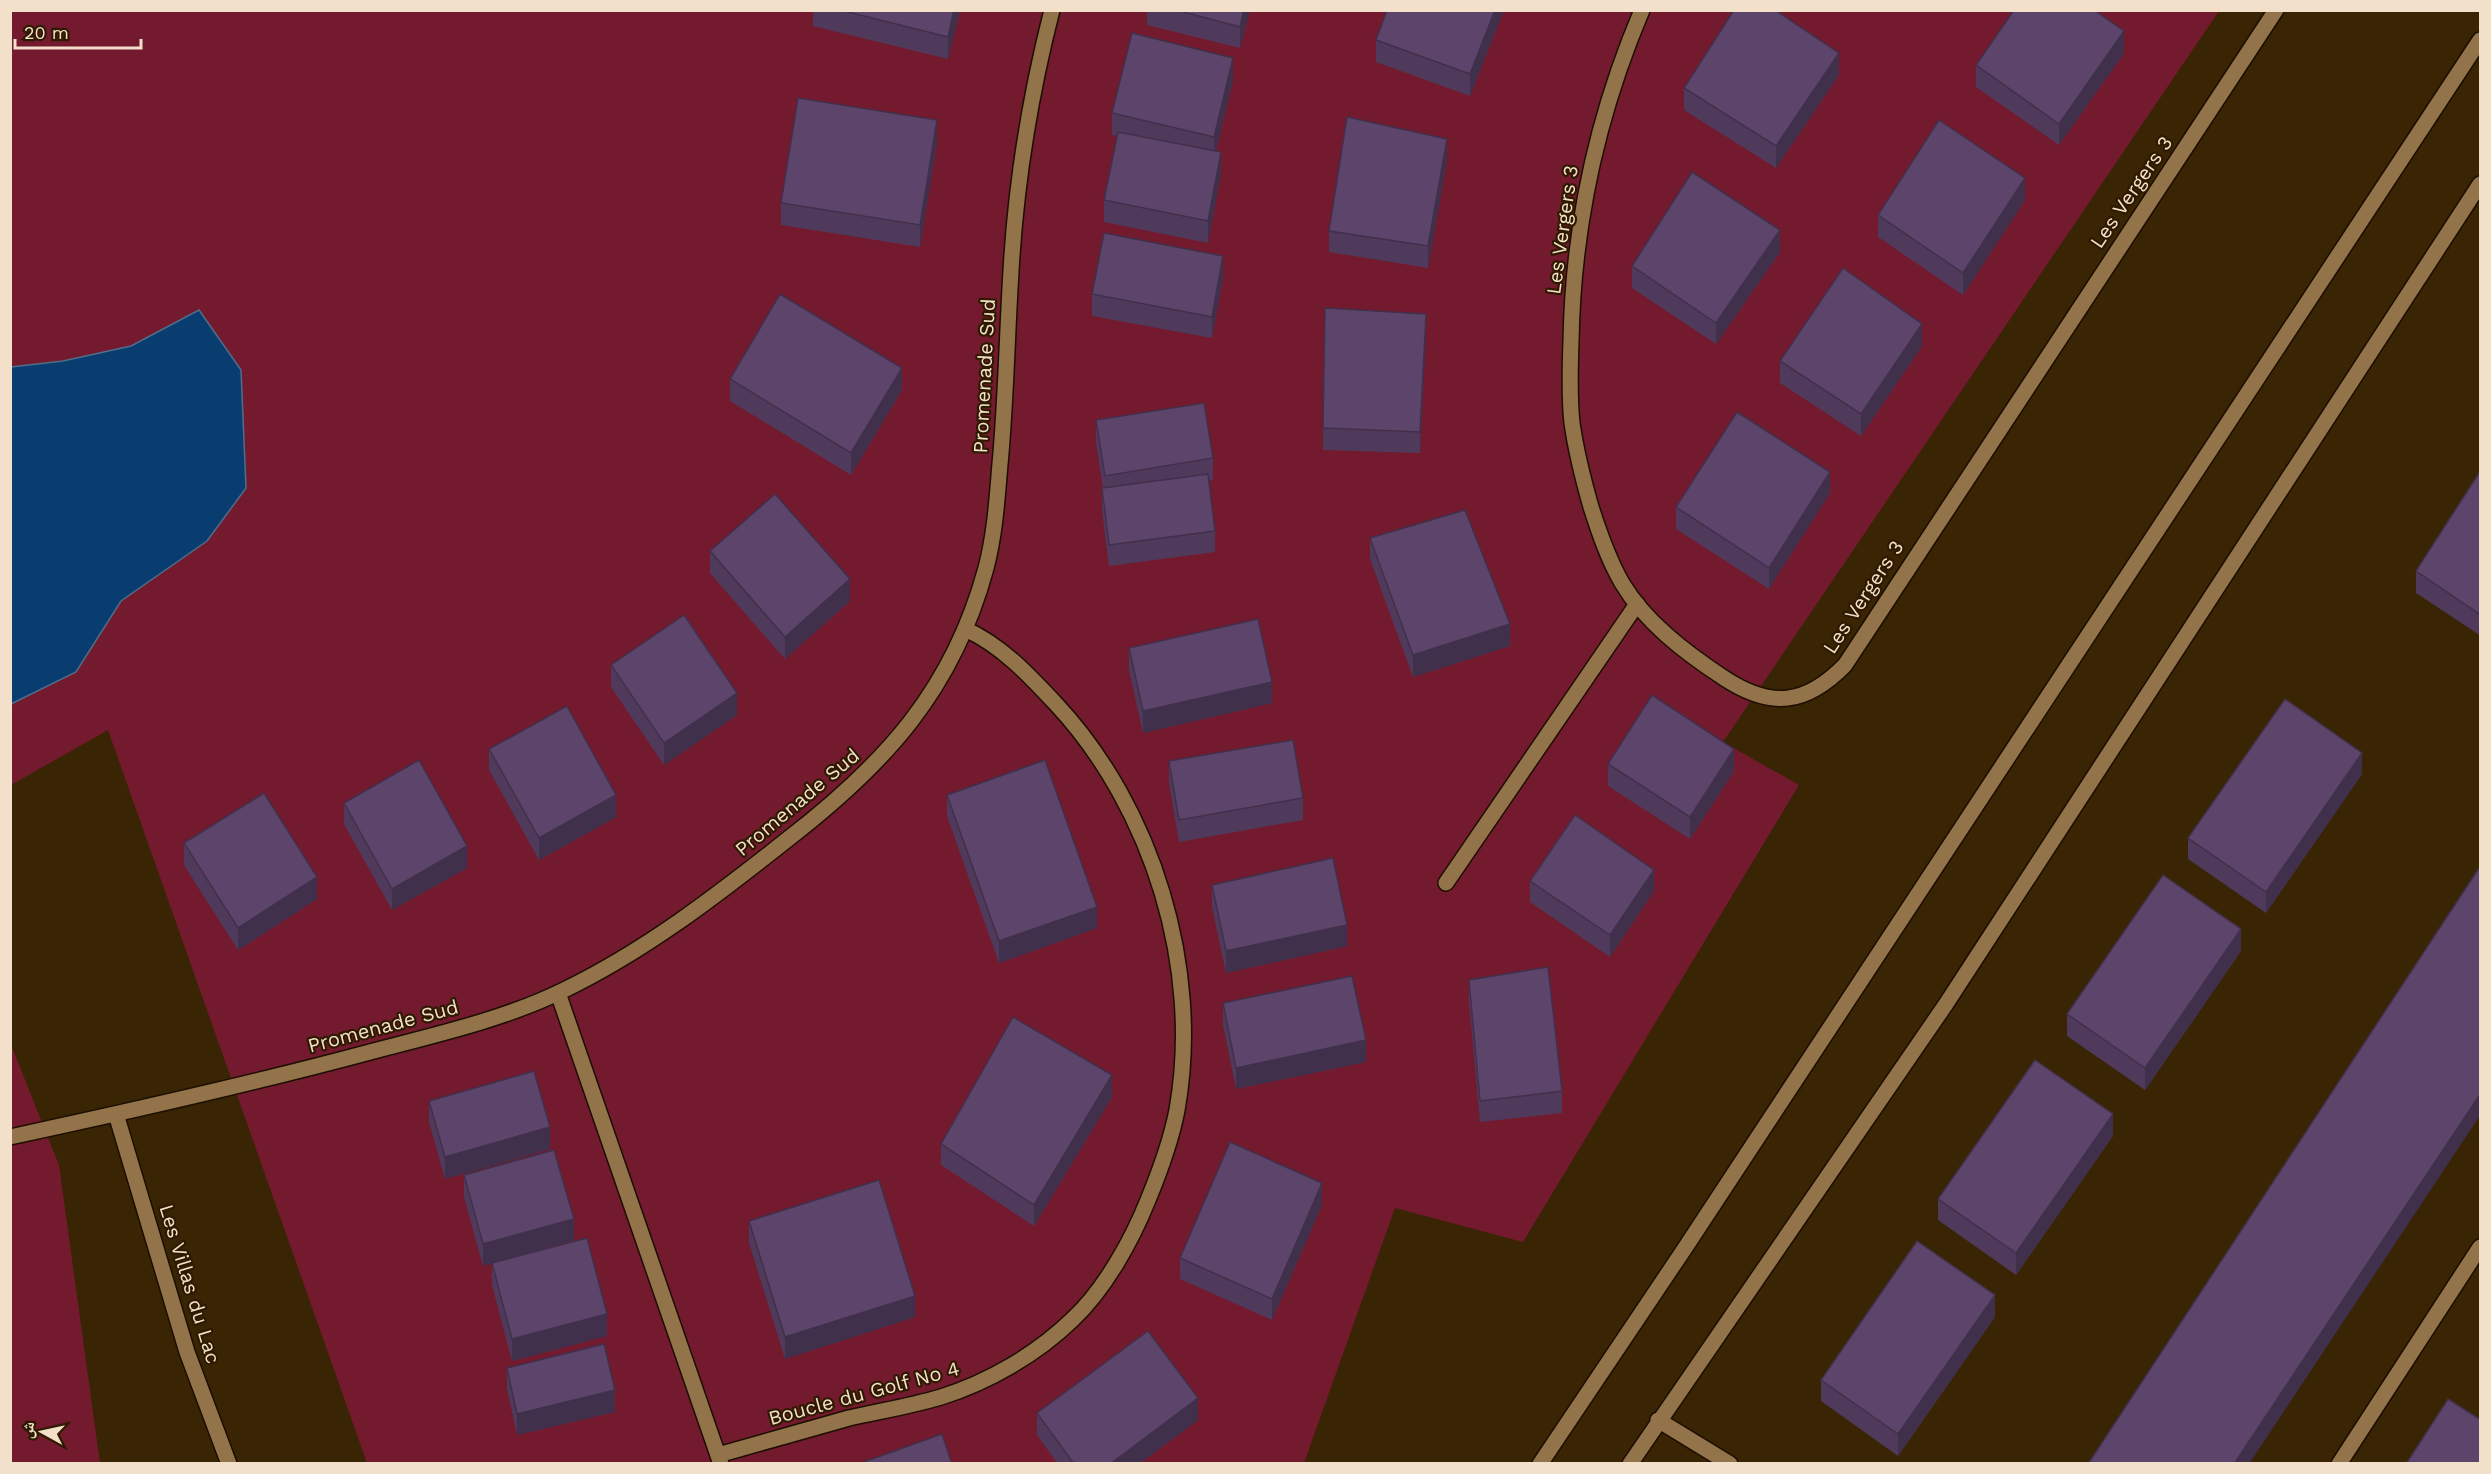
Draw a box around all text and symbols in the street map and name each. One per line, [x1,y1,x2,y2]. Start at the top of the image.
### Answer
scale bar [15,12,141,50]
text: 20 m [24,22,69,43]
street label: Les Vergers 3 [2085,131,2177,253]
street label: Les Vergers 3 [1541,164,1583,296]
street label: Promenade Sud [968,298,1000,454]
street label: Les Vergers 3 [1818,536,1908,658]
street label: Promenade Sud [730,743,864,861]
street label: Promenade Sud [305,994,461,1058]
street label: Les Villas du Lac [154,1201,226,1367]
street label: Boucle du Golf No 4 [766,1356,962,1430]
north arrow [12,1402,72,1462]
text: ش [17,1420,38,1440]

